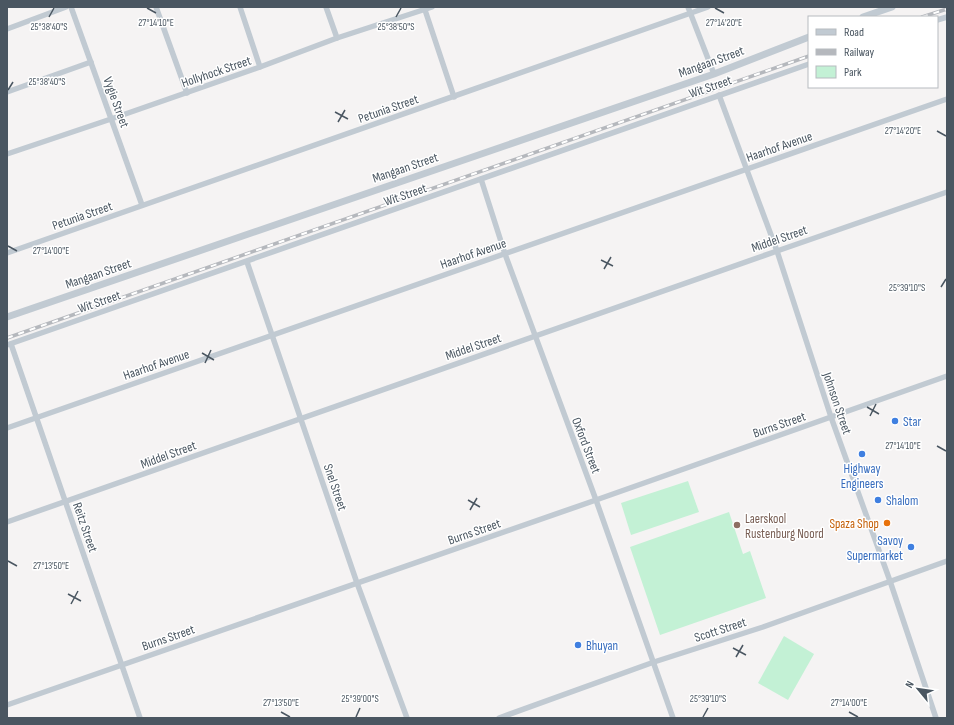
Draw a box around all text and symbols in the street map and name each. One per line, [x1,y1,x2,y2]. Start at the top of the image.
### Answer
legend [808,16,938,88]
text: 27°14'10"E [138,17,174,29]
text: 27°14'20"E [706,17,742,29]
text: 25°38'40"S [30,21,68,33]
text: 25°38'50"S [378,21,414,33]
text: Road [844,25,864,40]
street label: Mangaan Street [676,43,746,81]
text: Railway [844,45,875,60]
street label: Hollyhock Street [179,53,253,91]
text: Park [844,65,862,80]
street label: Wit Street [687,72,734,102]
street label: Vygie Street [100,75,133,130]
text: 25°38'40"S [28,76,66,88]
street label: Petunia Street [356,91,421,127]
text: 27°14'20"E [885,125,921,137]
street label: Haarhof Avenue [744,128,814,166]
street label: Mangaan Street [370,149,440,187]
street label: Wit Street [382,180,429,210]
street label: Petunia Street [50,198,115,234]
street label: Middel Street [749,222,809,256]
street label: Haarhof Avenue [438,235,508,273]
text: 27°14'00"E [33,245,69,257]
street label: Mangaan Street [63,255,133,293]
text: 25°39'10"S [889,282,925,294]
street label: Wit Street [76,287,123,317]
street label: Middel Street [443,330,503,364]
street label: Haarhof Avenue [121,346,191,384]
street label: Johnson Street [819,369,855,436]
street label: Burns Street [751,408,808,441]
place label: Star [903,414,921,430]
street label: Oxford Street [568,415,604,476]
marker: Star [890,416,900,426]
street label: Middel Street [138,437,198,472]
text: 27°14'10"E [885,440,921,452]
marker: Highway Engineers [857,449,867,459]
place label: Highway Engineers [841,461,884,492]
street label: Snel Street [320,462,350,513]
place label: Shalom [886,493,918,509]
marker: Shalom [873,495,883,505]
street label: Reitz Street [69,500,101,554]
place label: Laerskool Rustenburg Noord [745,511,824,542]
street label: Burns Street [446,515,503,548]
place label: Spaza Shop [829,516,879,532]
marker: Spaza Shop [882,518,892,528]
marker: Laerskool Rustenburg Noord [732,520,742,530]
place label: Savoy Supermarket [847,533,903,564]
marker: Savoy Supermarket [906,542,916,552]
text: 27°13'50"E [33,560,69,572]
street label: Scott Street [692,614,748,646]
street label: Burns Street [140,621,197,654]
place label: Bhuyan [586,638,618,654]
marker: Bhuyan [573,640,583,650]
north arrow [898,669,938,709]
text: N [903,679,917,690]
text: 25°39'00"S [341,693,379,705]
text: 25°39'10"S [690,693,726,705]
text: 27°13'50"E [263,697,299,709]
text: 27°14'00"E [831,697,867,709]

